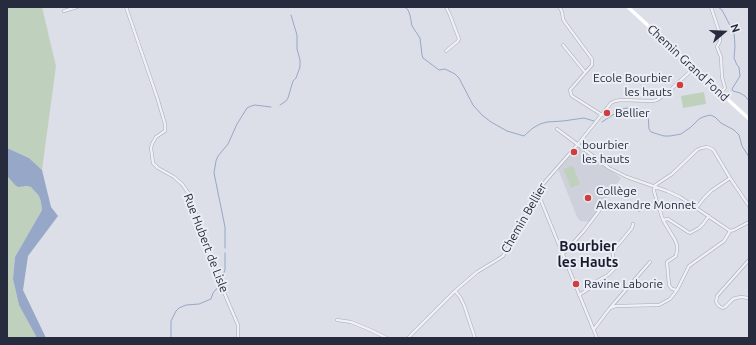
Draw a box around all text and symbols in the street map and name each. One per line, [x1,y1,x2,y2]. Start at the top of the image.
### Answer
north arrow [704,12,744,52]
street label: Chemin Grand Fond [644,22,732,104]
text: N [728,22,742,34]
place label: Ecole Bourbier les hauts [593,71,672,99]
marker: Ecole Bourbier les hauts [675,80,685,90]
place label: Bellier [615,106,650,120]
marker: Bellier [602,108,612,118]
place label: bourbier les hauts [582,138,630,166]
marker: bourbier les hauts [569,147,579,157]
street label: Chemin Bellier [498,180,550,256]
place label: Collège Alexandre Monnet [596,184,696,212]
street label: Rue Hubert de Lisle [180,191,232,295]
marker: Collège Alexandre Monnet [583,193,593,203]
district label: Bourbier les Hauts [558,238,618,270]
place label: Ravine Laborie [584,277,663,291]
marker: Ravine Laborie [571,279,581,289]

